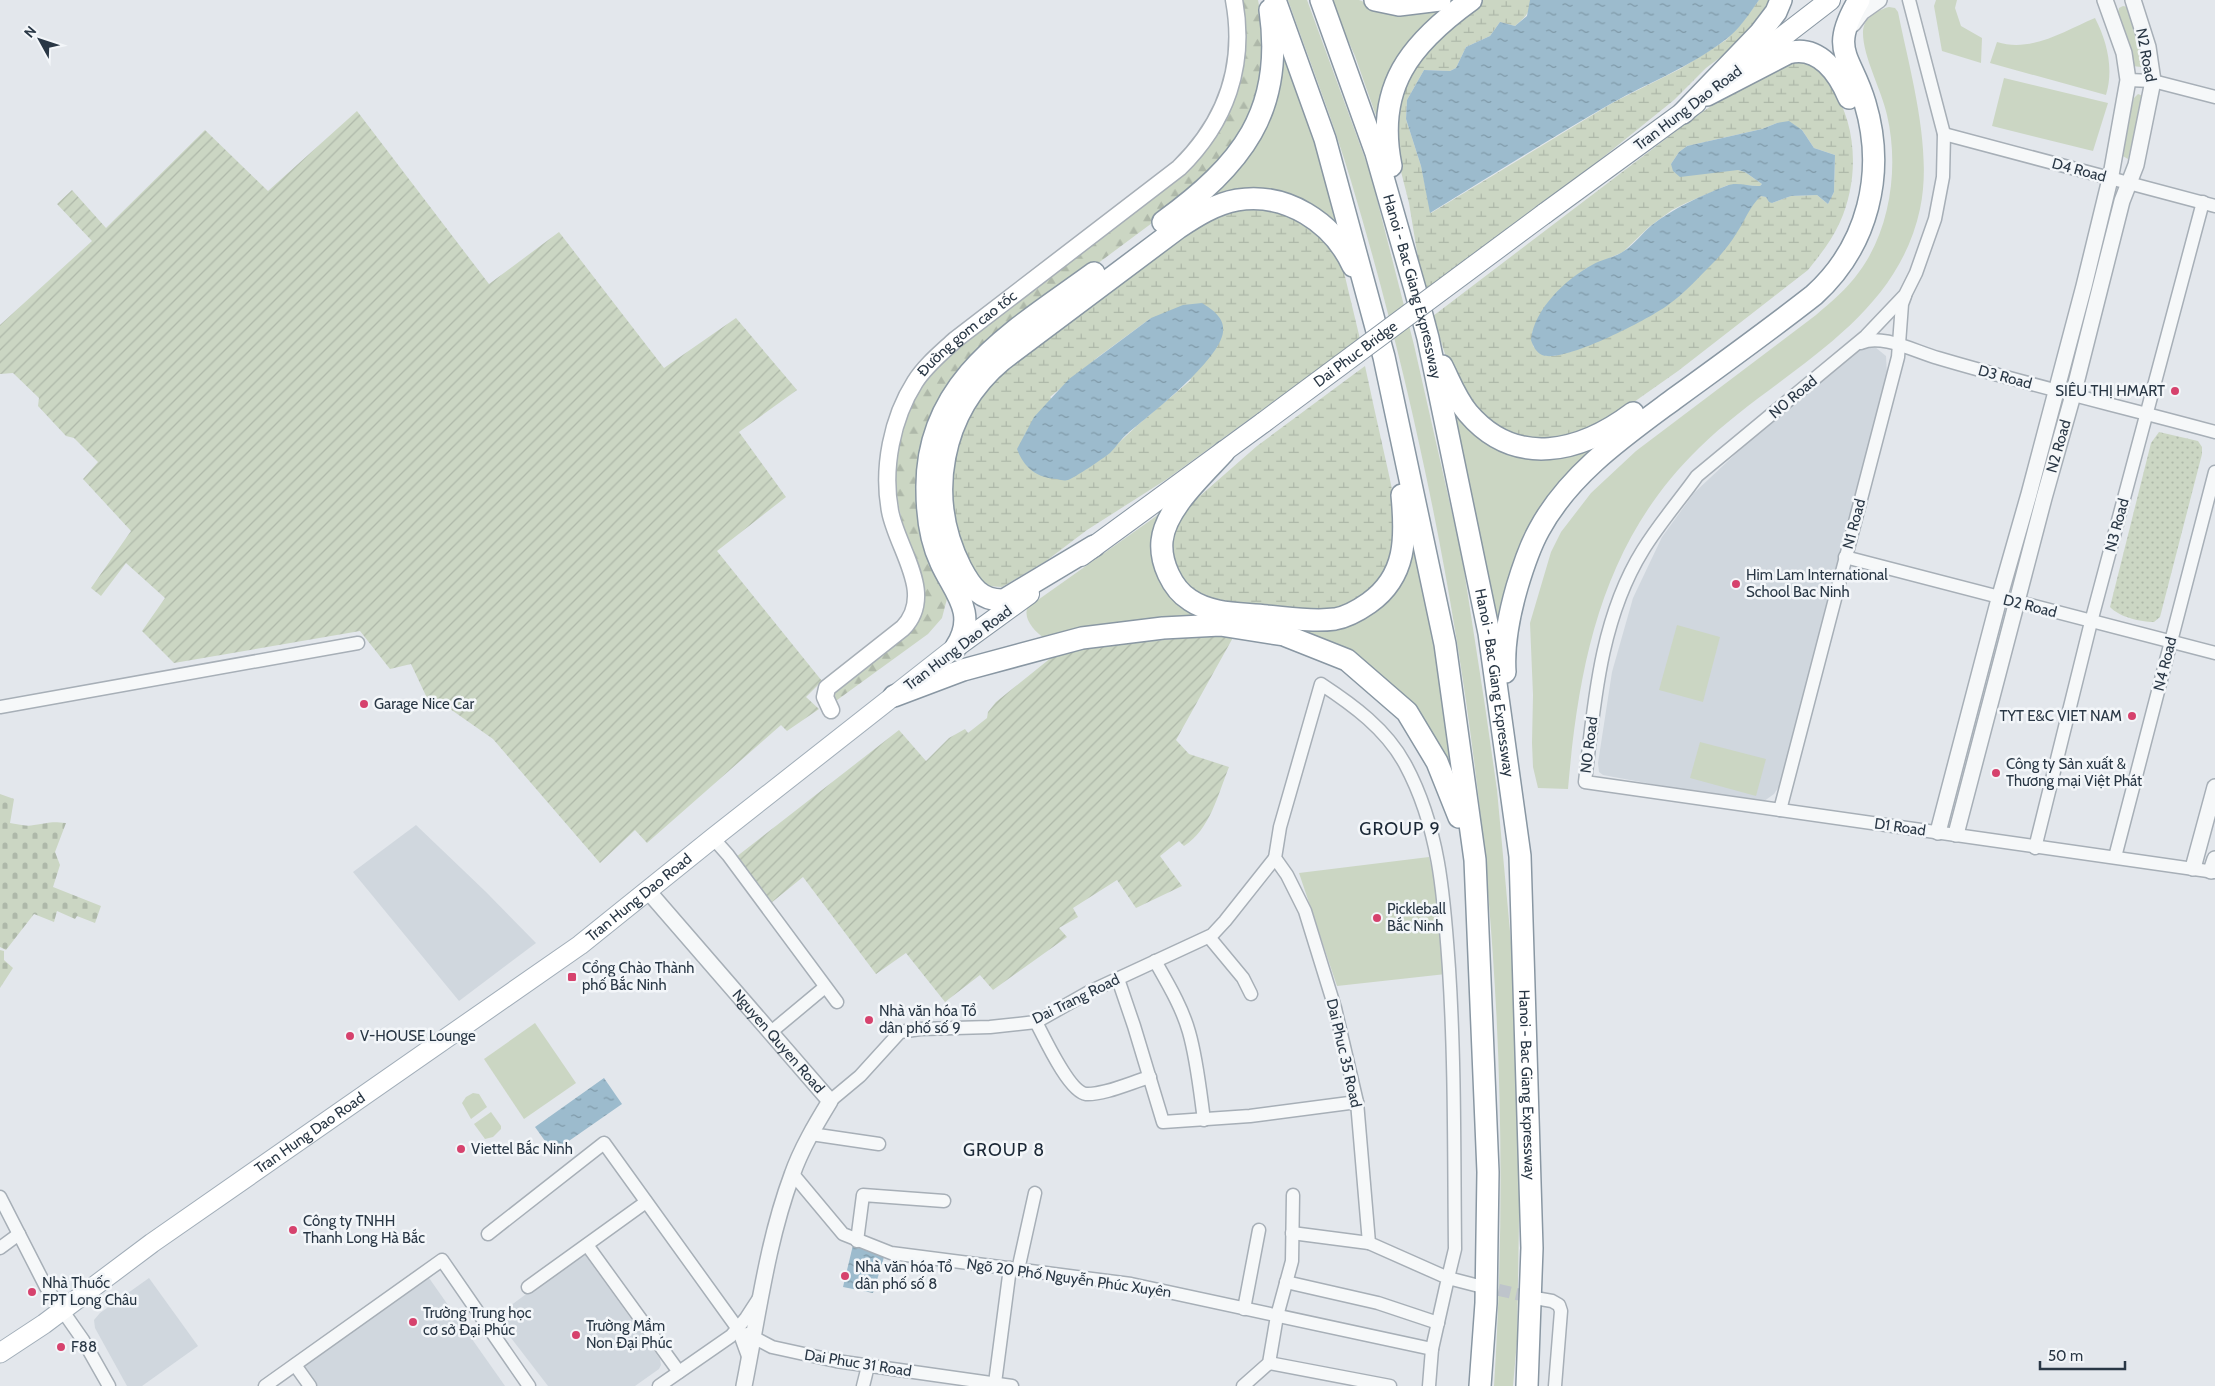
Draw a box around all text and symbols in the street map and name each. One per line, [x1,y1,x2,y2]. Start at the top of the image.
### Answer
north arrow [15,15,65,65]
text: N [20,22,40,41]
street label: N2 Road [2132,27,2160,83]
street label: Tran Hung Dao Road [1631,62,1745,154]
street label: D4 Road [2050,154,2108,186]
street label: Hanoi - Bac Giang Expressway [1379,192,1445,381]
street label: Đường gom cao tốc [914,287,1021,380]
street label: Dai Phuc Bridge [1310,317,1401,391]
street label: D3 Road [1976,361,2034,393]
street label: N0 Road [1765,372,1821,422]
place label: SIÊU THỊ HMART [2055,381,2165,400]
marker: SIÊU THỊ HMART [2169,385,2181,397]
street label: N2 Road [2043,418,2075,475]
street label: N3 Road [2101,496,2133,554]
street label: N1 Road [1839,497,1869,551]
place label: Him Lam International School Bac Ninh [1746,566,1888,601]
marker: Him Lam International School Bac Ninh [1730,578,1742,590]
street label: Hanoi - Bac Giang Expressway [1471,587,1518,778]
street label: D2 Road [2001,591,2059,621]
street label: Tran Hung Dao Road [901,602,1015,694]
street label: N4 Road [2150,635,2180,693]
place label: Garage Nice Car [374,695,474,713]
marker: Garage Nice Car [358,698,370,710]
place label: TYT E&C VIET NAM [1999,707,2122,725]
marker: TYT E&C VIET NAM [2126,710,2138,722]
street label: N0 Road [1577,716,1601,774]
place label: Công ty Sản xuất & Thương mại Việt Phát [2006,755,2142,790]
marker: Công ty Sản xuất & Thương mại Việt Phát [1990,767,2002,779]
street label: D1 Road [1873,814,1927,840]
district label: GROUP 9 [1359,818,1441,840]
street label: Tran Hung Dao Road [583,850,695,945]
place label: Pickleball Bắc Ninh [1387,900,1446,935]
marker: Pickleball Bắc Ninh [1371,912,1383,924]
place label: Cổng Chào Thành phố Bắc Ninh [582,959,694,994]
street label: Dai Trang Road [1029,970,1123,1028]
marker: Cổng Chào Thành phố Bắc Ninh [566,971,578,983]
street label: Nguyen Quyen Road [729,986,828,1097]
street label: Hanoi - Bac Giang Expressway [1515,989,1539,1181]
street label: Dai Phuc 35 Road [1323,997,1365,1109]
place label: Nhà văn hóa Tổ dân phố số 9 [879,1002,976,1037]
marker: Nhà văn hóa Tổ dân phố số 9 [863,1014,875,1026]
place label: V-HOUSE Lounge [360,1027,476,1045]
marker: V-HOUSE Lounge [344,1030,356,1042]
street label: Tran Hung Dao Road [251,1089,368,1178]
place label: Viettel Bắc Ninh [471,1139,573,1158]
district label: GROUP 8 [963,1139,1045,1161]
marker: Viettel Bắc Ninh [455,1143,467,1155]
place label: Công ty TNHH Thanh Long Hà Bắc [303,1212,425,1247]
marker: Công ty TNHH Thanh Long Hà Bắc [287,1224,299,1236]
street label: Ngõ 20 Phố Nguyễn Phúc Xuyên [966,1255,1172,1301]
place label: Nhà văn hóa Tổ dân phố số 8 [855,1258,952,1293]
marker: Nhà văn hóa Tổ dân phố số 8 [839,1270,851,1282]
place label: Nhà Thuốc FPT Long Châu [42,1274,137,1309]
marker: Nhà Thuốc FPT Long Châu [26,1286,38,1298]
place label: Trường Trung học cơ sở Đại Phúc [423,1304,532,1339]
marker: Trường Trung học cơ sở Đại Phúc [407,1316,419,1328]
place label: Trường Mầm Non Đại Phúc [586,1317,673,1352]
marker: Trường Mầm Non Đại Phúc [570,1329,582,1341]
place label: F88 [71,1338,97,1356]
scale bar [2040,1338,2125,1370]
marker: F88 [55,1341,67,1353]
street label: Dai Phuc 31 Road [803,1346,913,1380]
text: 50 m [2048,1347,2083,1365]

